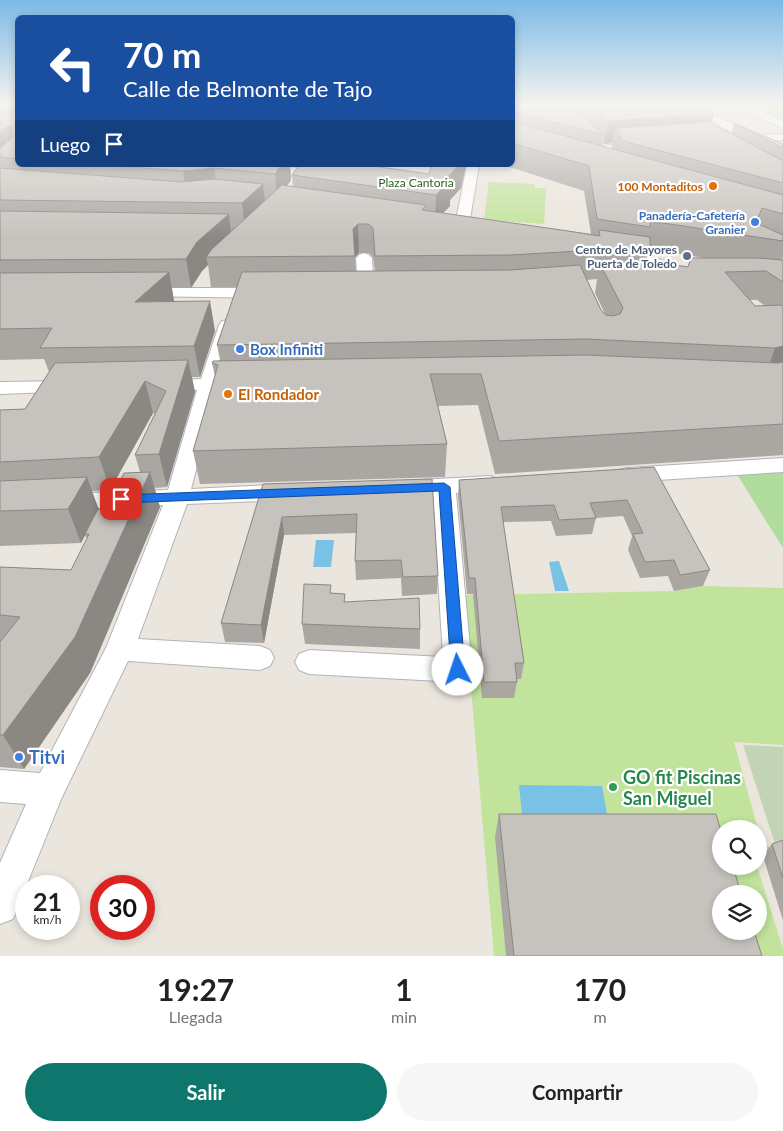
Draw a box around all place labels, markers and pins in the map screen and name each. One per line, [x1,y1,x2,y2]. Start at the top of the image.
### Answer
place label: 100 Montaditos [617,179,703,194]
marker: 100 Montaditos [707,180,719,192]
place label: Panadería-Cafetería Granier [639,208,746,237]
marker: Panadería-Cafetería Granier [749,216,761,228]
place label: Centro de Mayores Puerta de Toledo [575,242,677,271]
marker: Centro de Mayores Puerta de Toledo [681,250,693,262]
place label: Box Infiniti [250,340,323,358]
marker: Box Infiniti [234,343,246,355]
place label: El Rondador [238,385,319,403]
marker: El Rondador [222,388,234,400]
pin [100,478,142,520]
place label: Titvi [29,746,65,768]
marker: Titvi [13,751,25,763]
place label: GO fit Piscinas San Miguel [623,766,741,809]
marker: GO fit Piscinas San Miguel [607,781,619,793]

